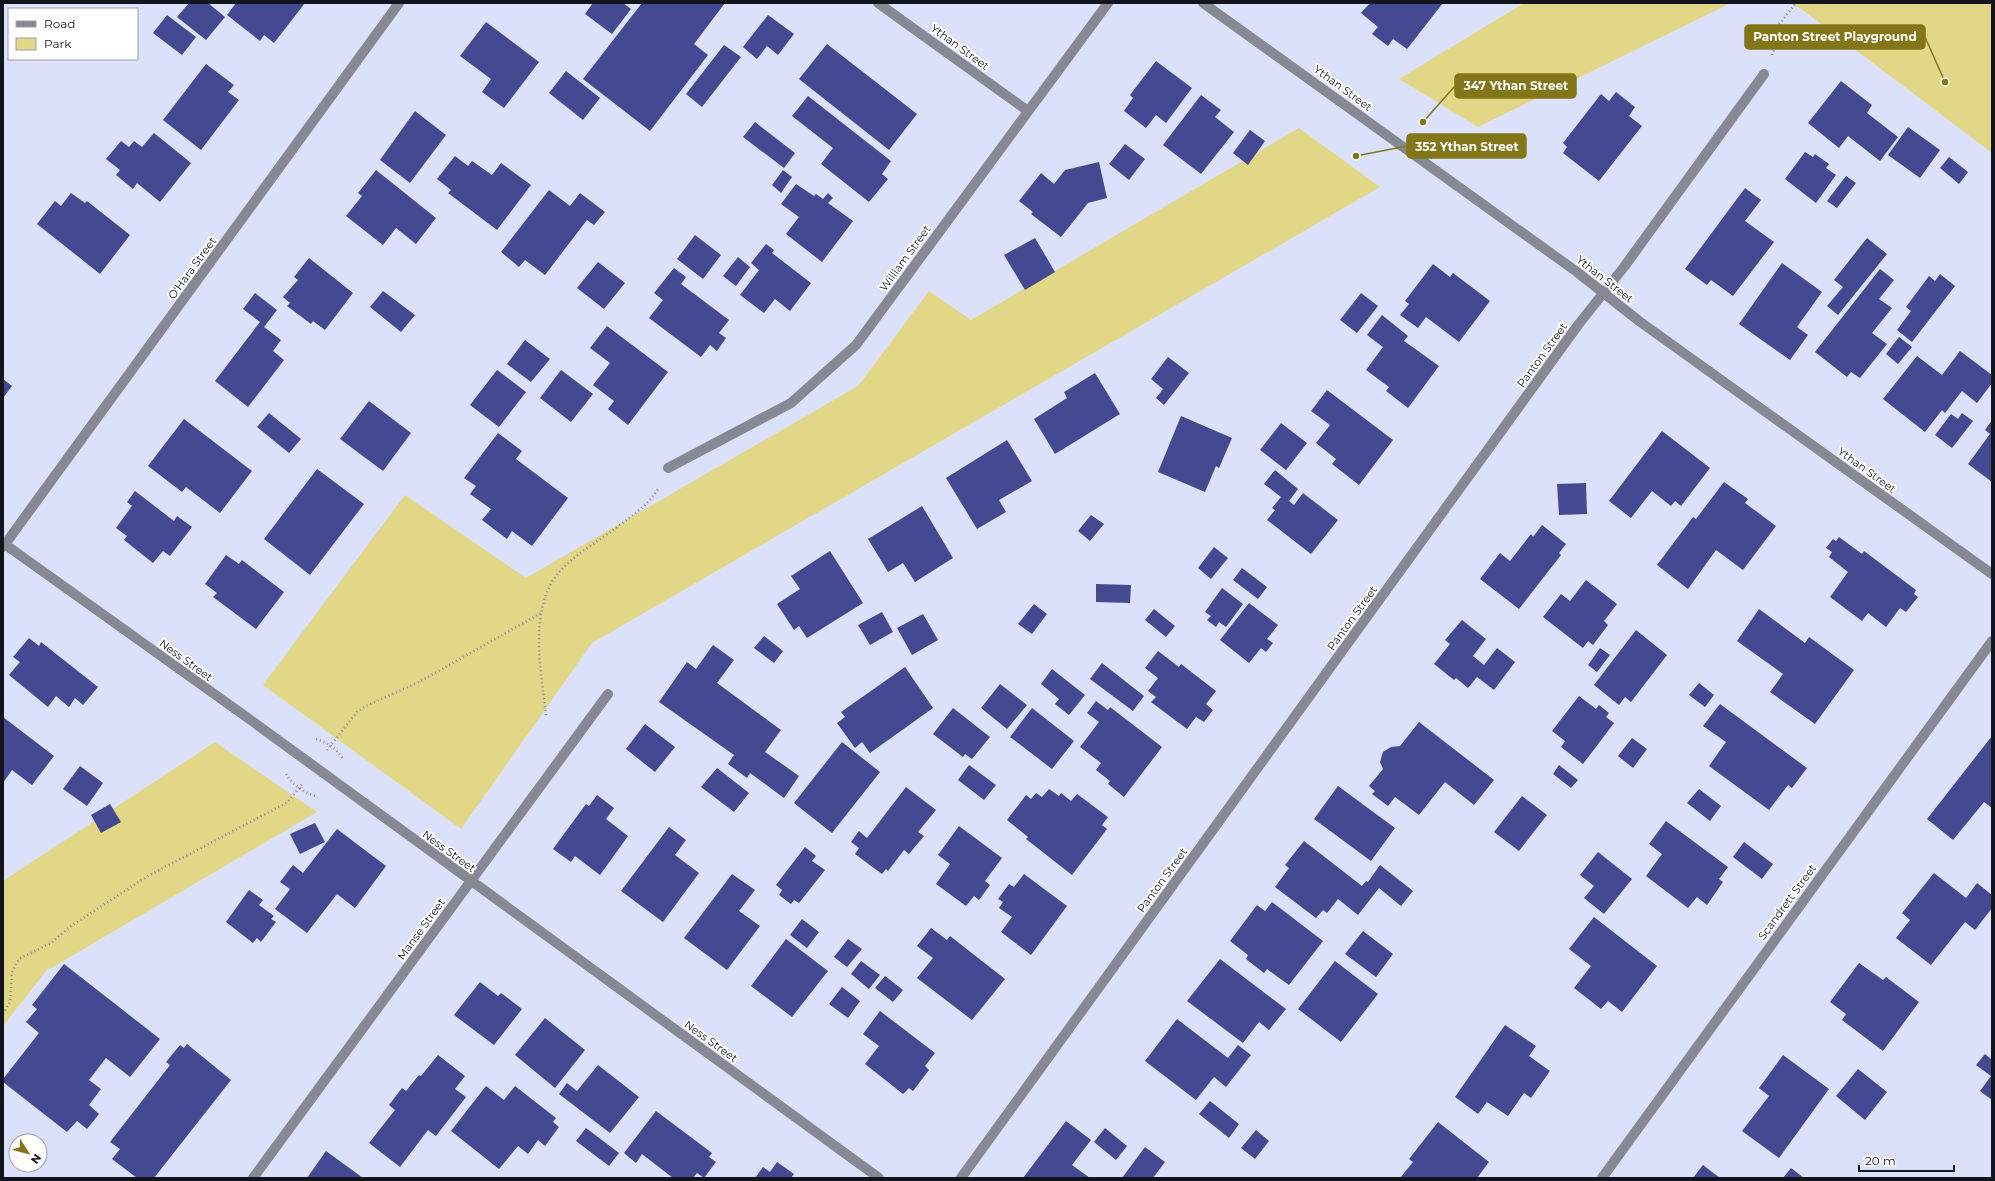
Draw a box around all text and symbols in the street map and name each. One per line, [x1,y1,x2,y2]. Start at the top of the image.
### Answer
legend [8,8,138,60]
text: Road [44,16,75,31]
street label: Ythan Street [928,21,992,73]
callout: Panton Street Playground [1745,25,1925,49]
text: Panton Street Playground [1753,29,1917,44]
text: Park [44,36,72,51]
street label: Ythan Street [1311,62,1375,114]
callout: 347 Ythan Street [1455,74,1576,98]
text: 347 Ythan Street [1463,78,1569,93]
callout: 352 Ythan Street [1407,134,1526,158]
text: 352 Ythan Street [1414,139,1519,154]
street label: William Street [876,222,934,294]
street label: O'Hara Street [165,234,220,302]
street label: Ythan Street [1574,252,1637,306]
street label: Panton Street [1514,320,1570,390]
street label: Ythan Street [1835,444,1899,496]
street label: Panton Street [1324,583,1380,653]
street label: Ness Street [157,636,216,684]
street label: Ness Street [420,827,479,875]
street label: Panton Street [1134,845,1190,915]
street label: Scandrett Street [1755,861,1819,943]
street label: Manse Street [394,895,448,962]
street label: Ness Street [682,1017,741,1065]
north arrow [8,1133,48,1173]
scale bar [1859,1147,1954,1173]
text: N [28,1151,44,1167]
text: 20 m [1865,1153,1896,1168]

